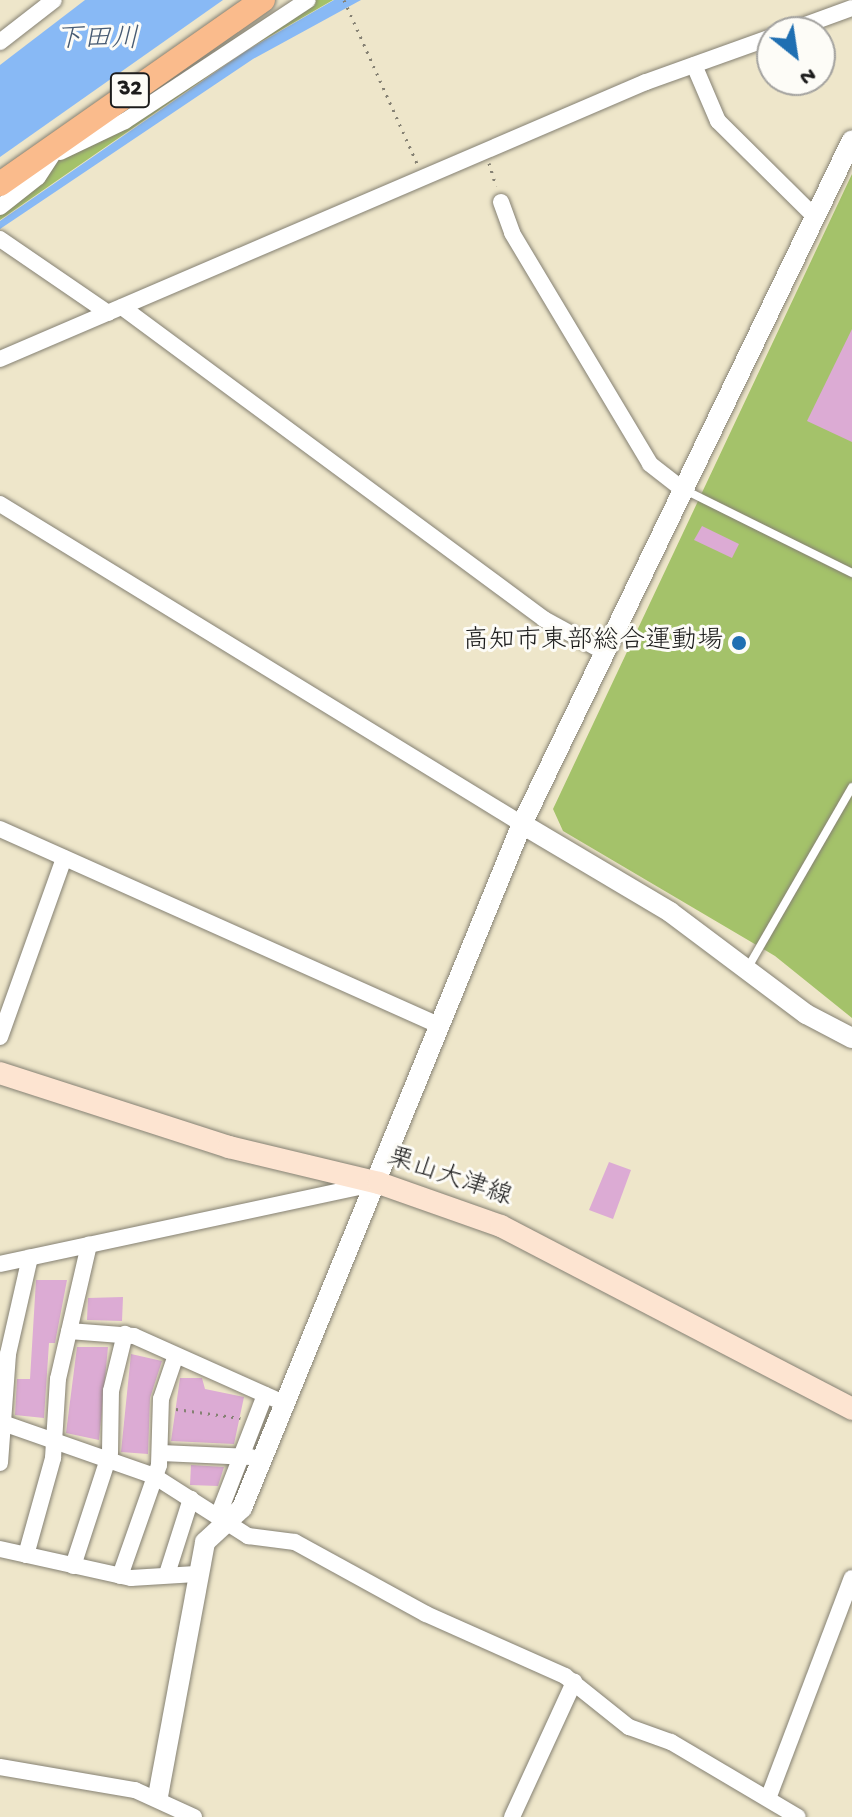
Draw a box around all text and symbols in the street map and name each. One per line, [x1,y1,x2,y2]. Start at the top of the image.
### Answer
north arrow [756,16,836,96]
water label: 下田川 [55,24,139,58]
text: N [794,60,820,90]
road number: 32 [108,70,152,110]
place label: 高知市東部総合運動場 [463,627,723,659]
marker: 高知市東部総合運動場 [730,634,748,652]
street label: 栗山大津線 [382,1143,516,1215]

